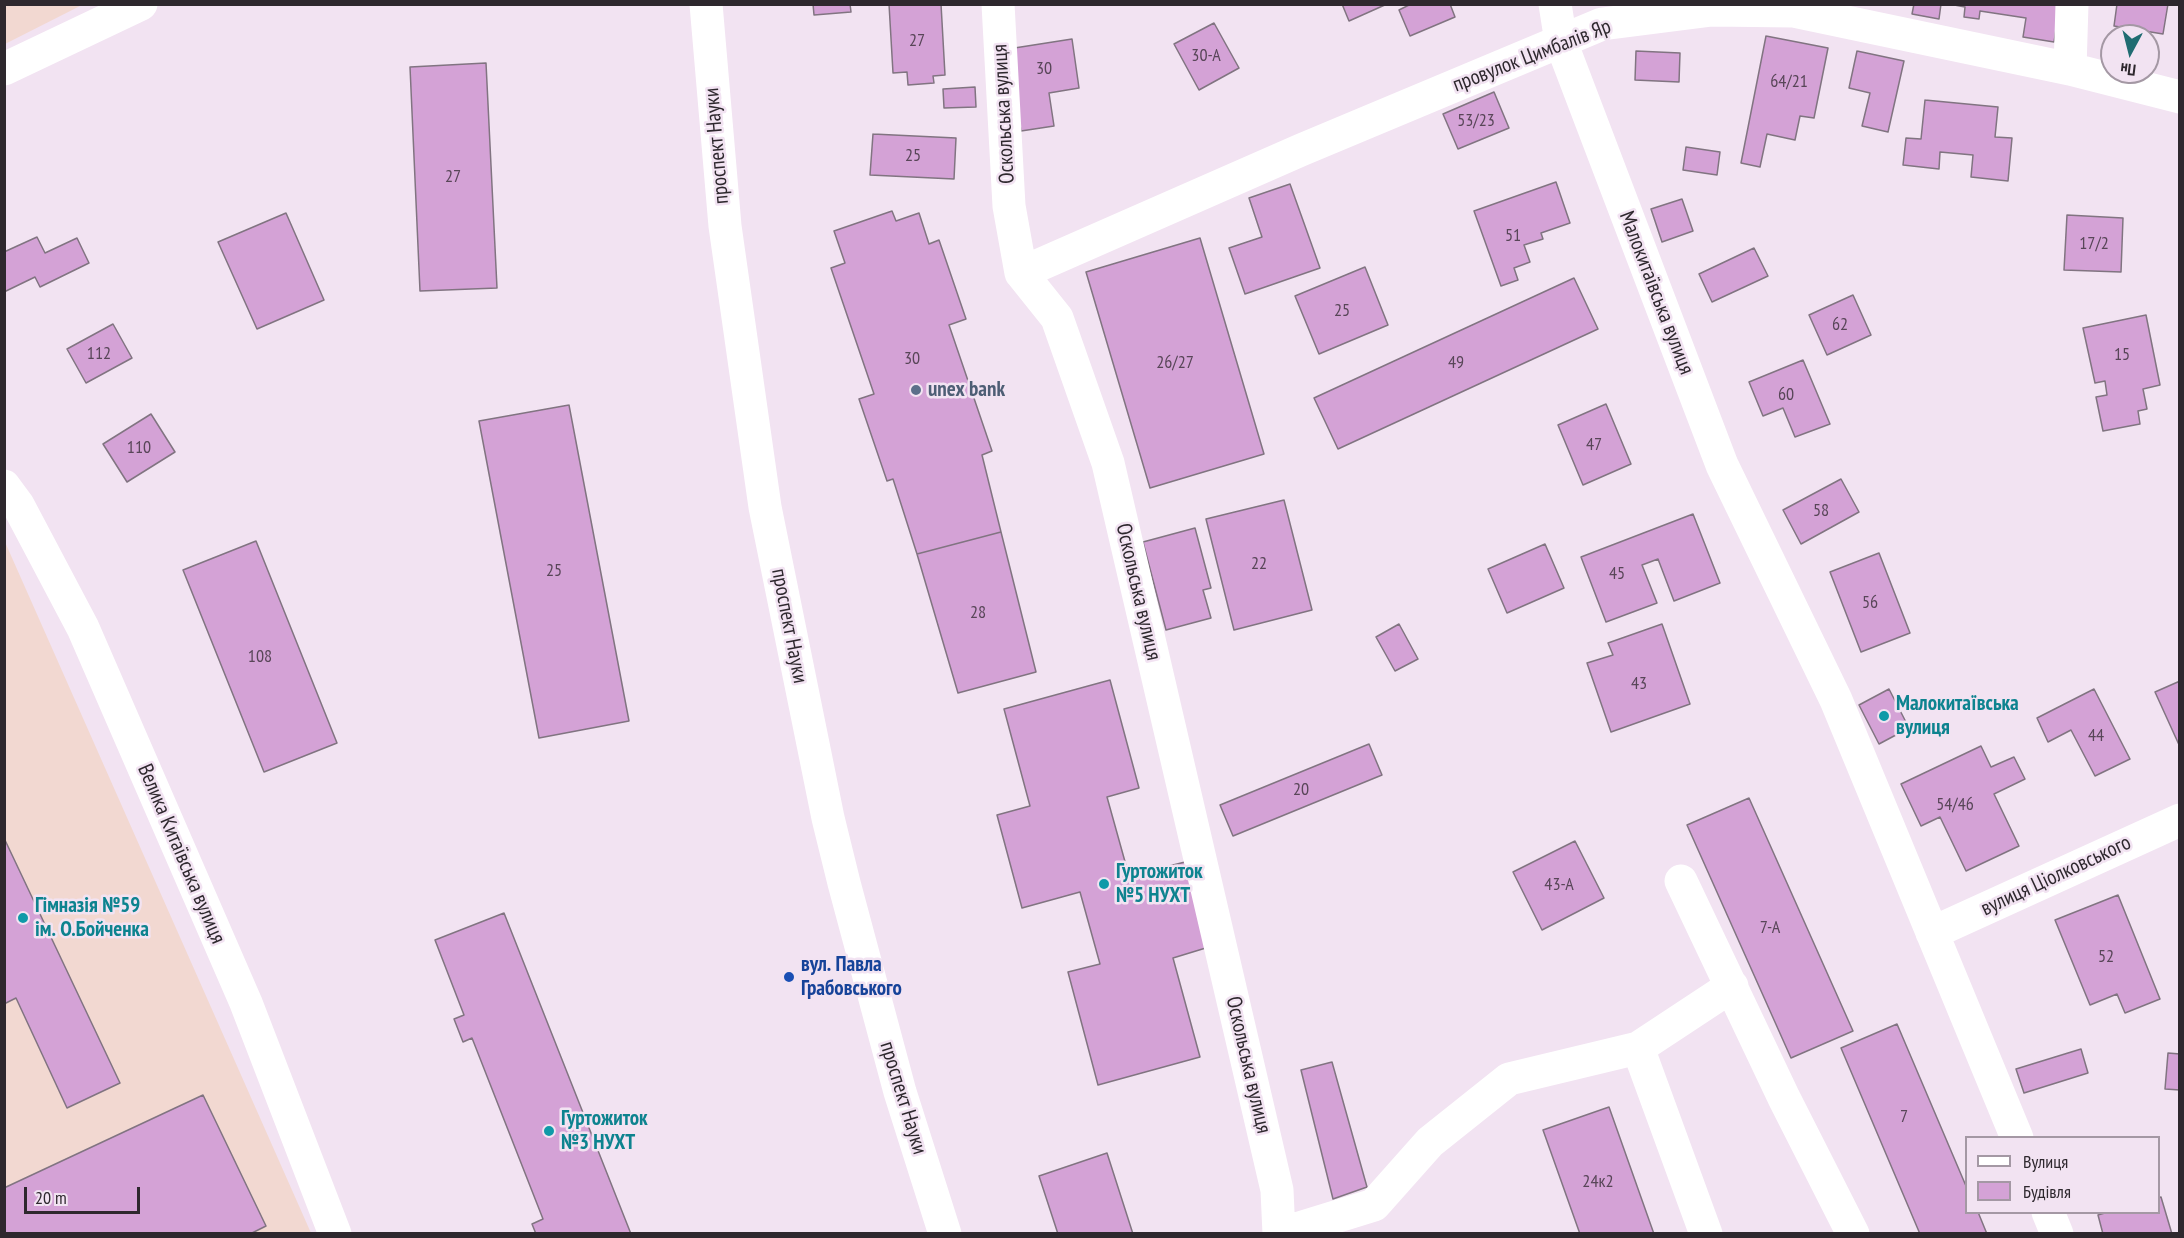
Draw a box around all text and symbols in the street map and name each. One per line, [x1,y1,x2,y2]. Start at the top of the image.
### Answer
street label: провулок Цимбалів Яр [1449,14,1615,98]
north arrow [2100,24,2160,84]
house number: 27 [909,30,925,52]
street label: Оскольська вулиця [988,43,1020,185]
house number: 30-А [1191,45,1221,67]
house number: 30 [1036,58,1052,80]
text: Пн [2119,59,2137,81]
house number: 64/21 [1770,71,1808,93]
street label: проспект Науки [699,87,735,205]
house number: 53/23 [1457,110,1495,132]
house number: 25 [905,145,921,167]
house number: 27 [445,166,461,188]
street label: Малокитаївська вулиця [1613,208,1699,378]
house number: 51 [1505,225,1521,247]
house number: 17/2 [2079,233,2109,255]
house number: 25 [1334,300,1350,322]
house number: 62 [1832,314,1848,336]
house number: 112 [87,343,111,365]
house number: 15 [2114,344,2130,366]
house number: 30 [904,348,920,370]
house number: 26/27 [1156,352,1194,374]
house number: 49 [1448,352,1464,374]
place label: unex bank [928,377,1005,403]
marker: unex bank [909,383,923,397]
house number: 60 [1778,384,1794,406]
house number: 47 [1586,434,1602,456]
house number: 110 [127,437,151,459]
house number: 58 [1813,500,1829,522]
street label: Оскольська вулиця [1110,521,1166,663]
house number: 22 [1251,553,1267,575]
house number: 25 [546,560,562,582]
house number: 45 [1609,563,1625,585]
street label: проспект Науки [766,566,812,686]
house number: 56 [1862,592,1878,614]
house number: 28 [970,602,986,624]
house number: 108 [248,646,272,668]
house number: 43 [1631,673,1647,695]
place label: Малокитаївська вулиця [1896,691,2019,741]
marker: Малокитаївська вулиця [1877,709,1891,723]
house number: 44 [2088,725,2104,747]
street label: Велика Китаївська вулиця [132,760,230,948]
house number: 20 [1293,779,1309,801]
house number: 54/46 [1936,794,1974,816]
street label: вулиця Ціолковського [1977,830,2135,922]
place label: Гуртожиток №5 НУХТ [1116,859,1203,909]
house number: 43-А [1544,874,1574,896]
marker: Гуртожиток №5 НУХТ [1097,877,1111,891]
place label: Гімназія №59 ім. О.Бойченка [35,893,149,943]
marker: Гімназія №59 ім. О.Бойченка [16,911,30,925]
house number: 7-А [1760,917,1780,939]
house number: 52 [2098,946,2114,968]
place label: вул. Павла Грабовського [801,952,902,1002]
marker: вул. Павла Грабовського [782,970,796,984]
street label: Оскольська вулиця [1220,994,1276,1136]
street label: проспект Науки [874,1039,932,1157]
place label: Гуртожиток №3 НУХТ [561,1106,648,1156]
house number: 7 [1900,1106,1908,1128]
marker: Гуртожиток №3 НУХТ [542,1124,556,1138]
legend [1965,1136,2160,1214]
text: Вулиця [2023,1150,2068,1173]
house number: 24к2 [1582,1171,1614,1193]
scale bar [27,1175,142,1213]
text: Будівля [2023,1180,2071,1203]
text: 20 m [35,1186,67,1209]

